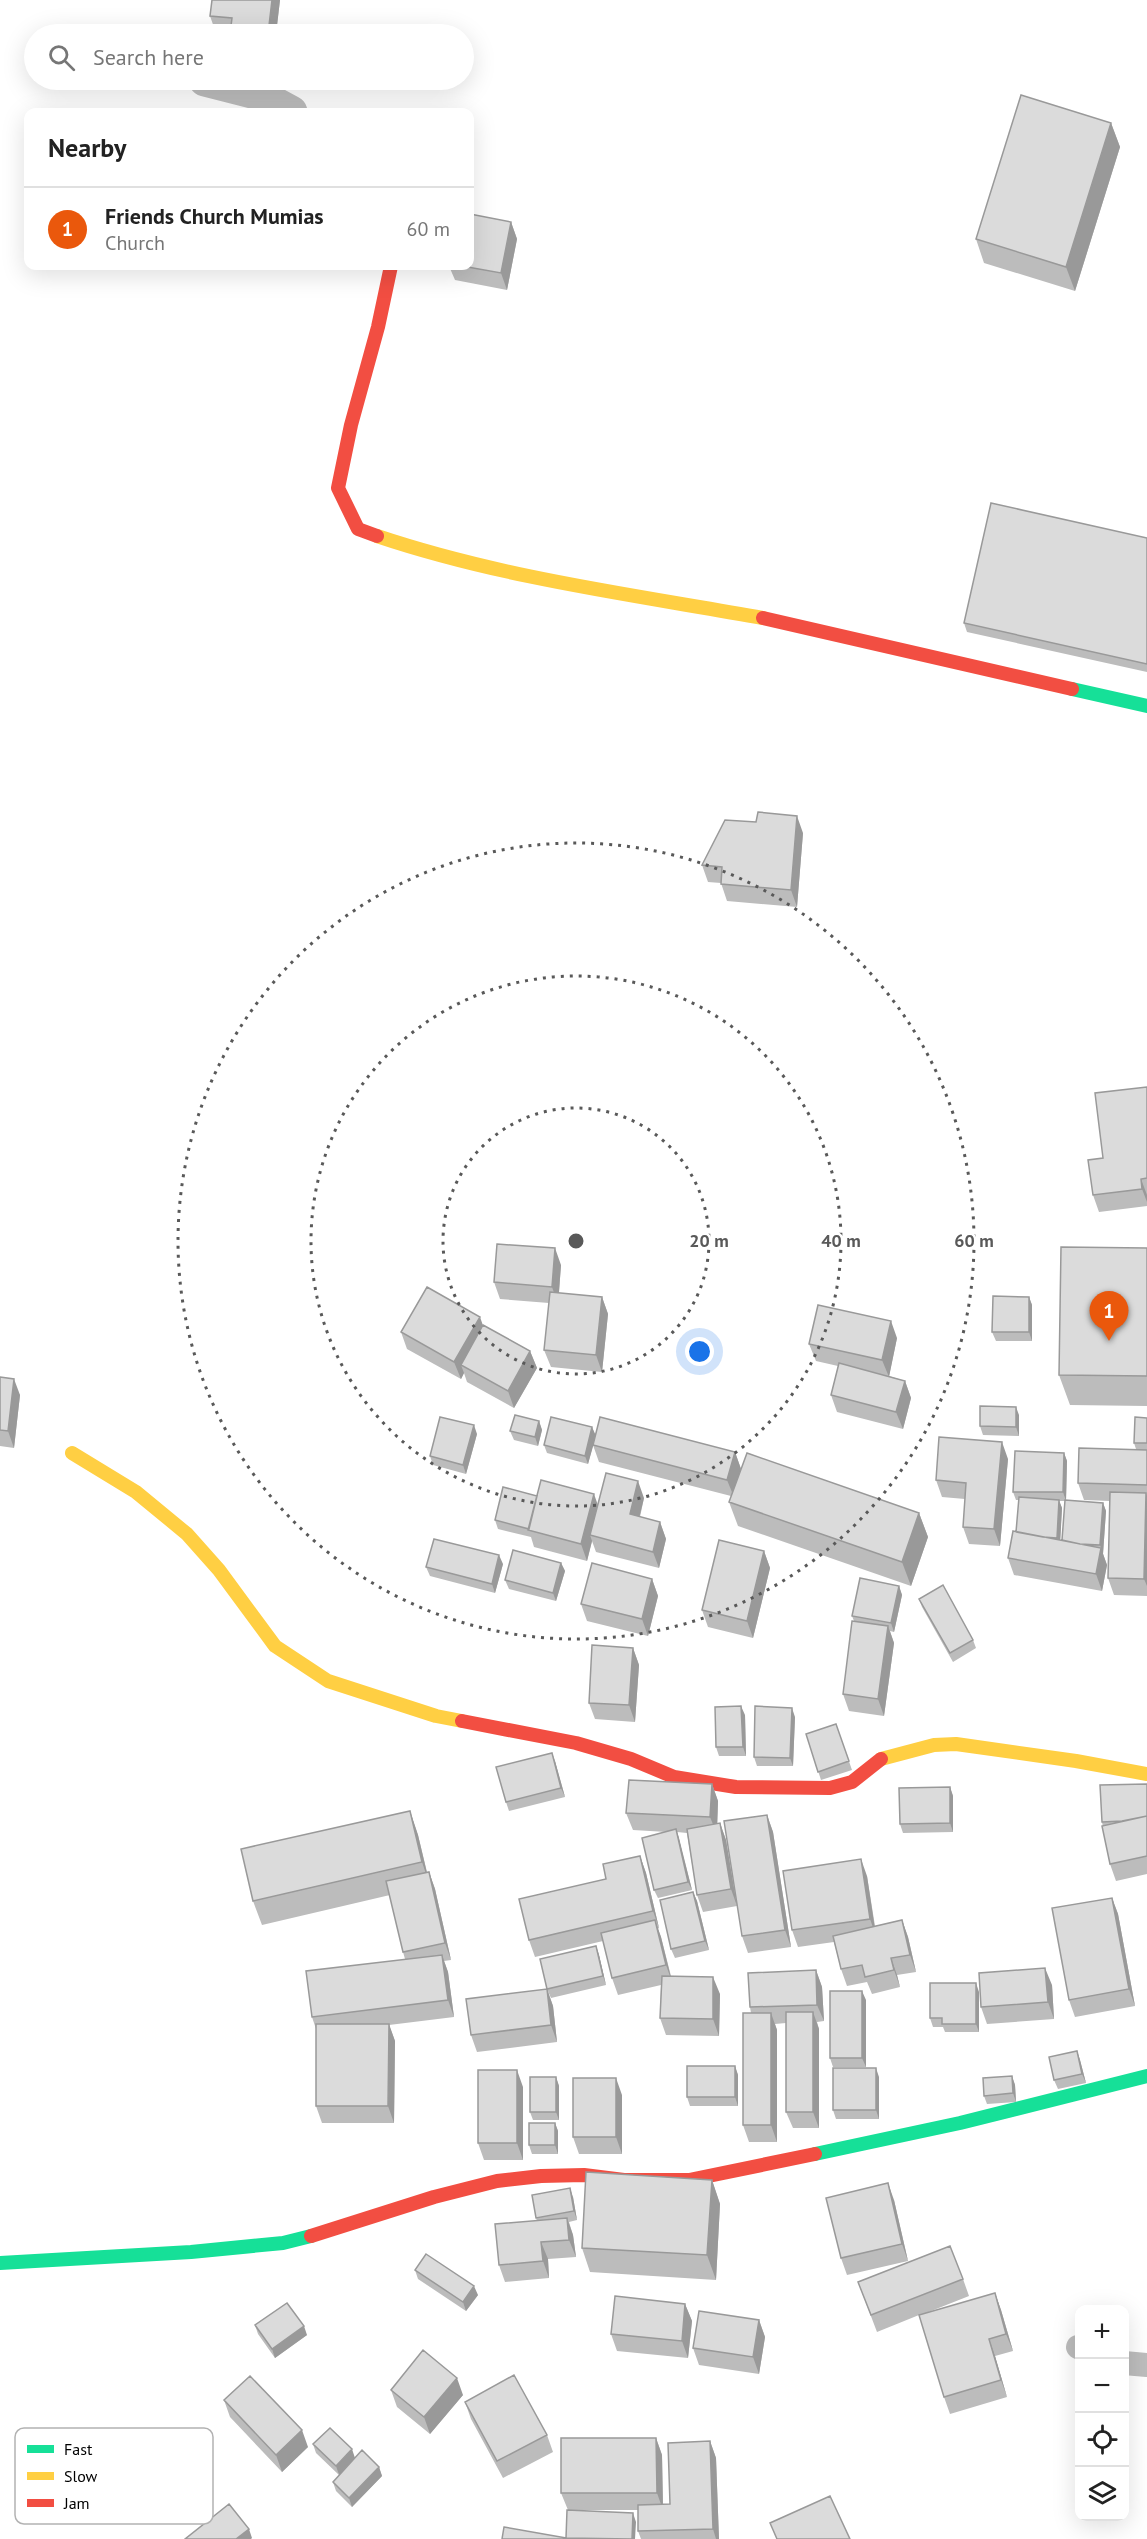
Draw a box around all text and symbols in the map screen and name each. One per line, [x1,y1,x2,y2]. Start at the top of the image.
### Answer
search box [24,24,474,90]
icon: search [45,41,78,74]
text: Search here [93,43,204,71]
text: Nearby [48,131,126,164]
text: Friends Church Mumias [105,202,324,230]
text: 1 [62,216,73,242]
text: 60 m [407,216,450,242]
text: Church [105,230,165,256]
text: 20 m [689,1229,729,1252]
text: 40 m [821,1229,861,1252]
text: 60 m [954,1229,994,1252]
centre of rings [566,1231,586,1251]
pin: 1 [1090,1292,1128,1341]
your location [685,1337,714,1366]
map controls [1075,2305,1129,2521]
button: + [1075,2305,1129,2359]
button: − [1075,2359,1129,2413]
button: locate [1075,2413,1129,2467]
legend [15,2428,213,2524]
text: Fast [64,2439,93,2459]
text: Slow [64,2466,98,2486]
button: layers [1075,2467,1129,2521]
text: Jam [63,2493,90,2513]

